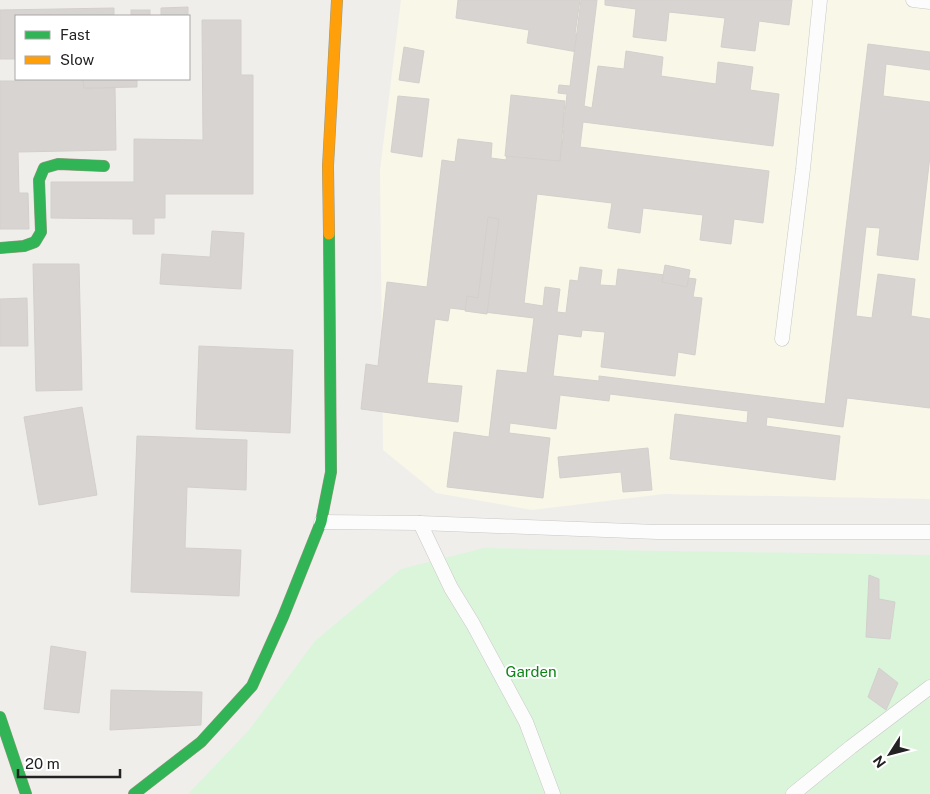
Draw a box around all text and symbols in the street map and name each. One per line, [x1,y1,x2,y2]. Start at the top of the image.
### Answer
legend [15,15,190,80]
text: Fast [60,26,90,43]
text: Slow [60,51,95,68]
park label: Garden [505,663,557,680]
north arrow [865,729,915,779]
scale bar [18,746,120,778]
text: N [870,753,889,771]
text: 20 m [25,755,60,772]

